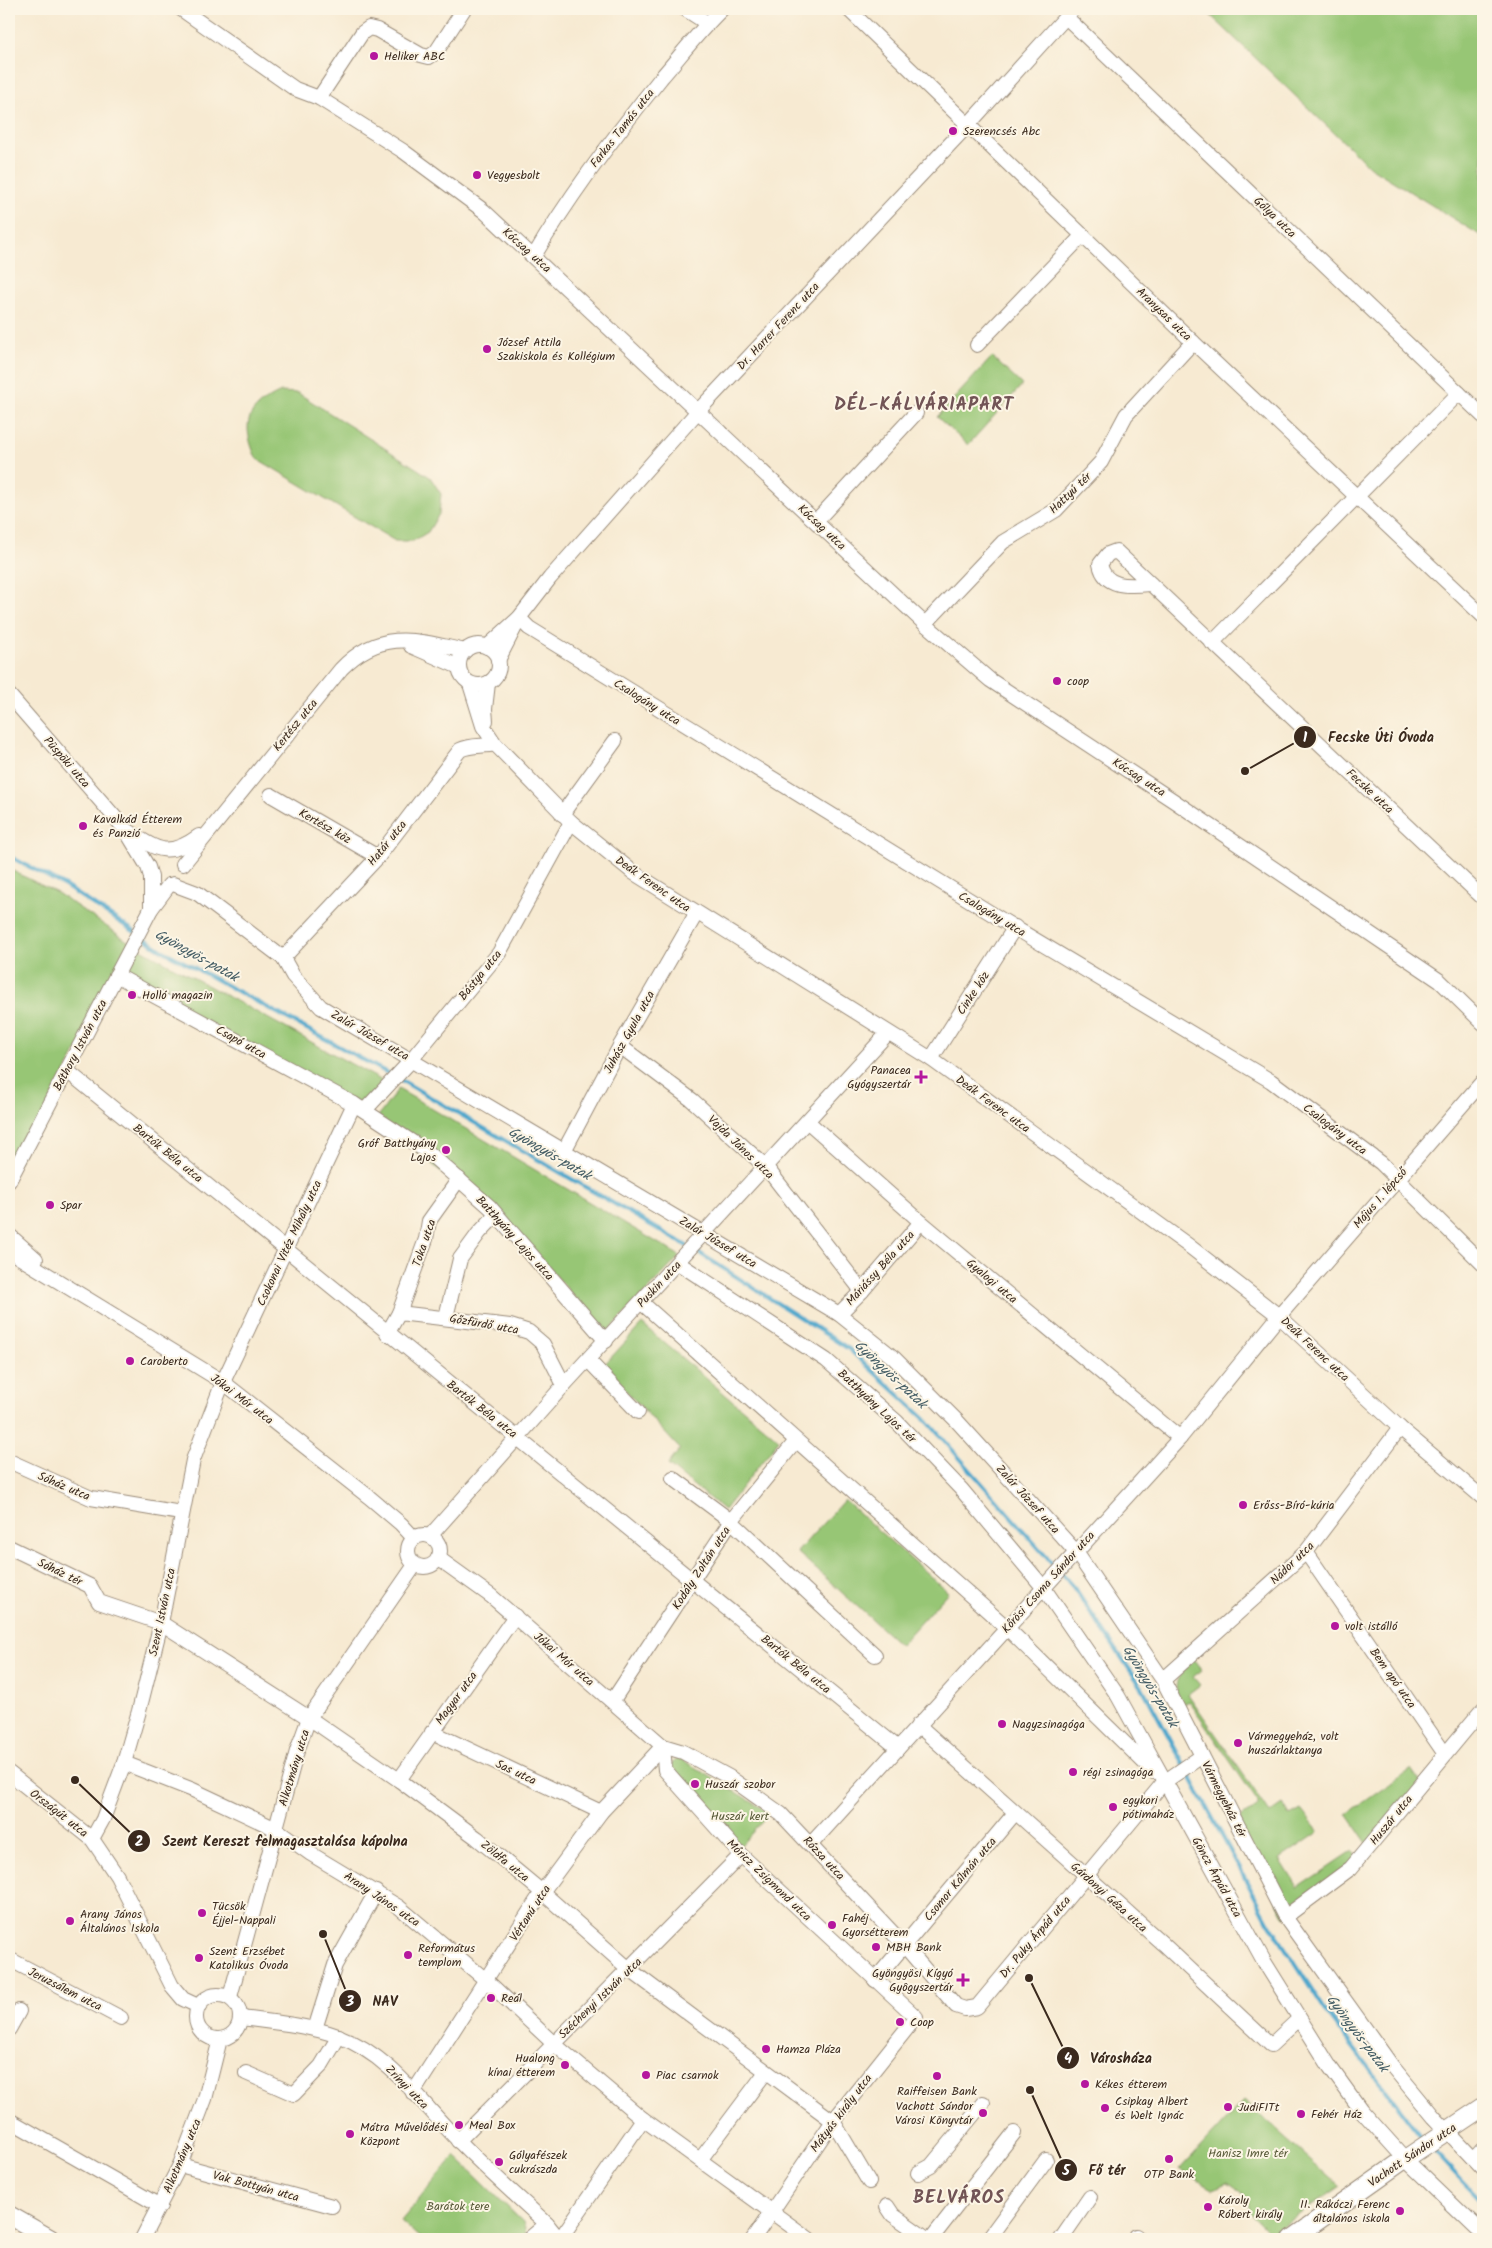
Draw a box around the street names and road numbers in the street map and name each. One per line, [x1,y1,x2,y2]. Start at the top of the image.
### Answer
street label: Farkas Tamás utca [585,84,660,172]
street label: Gólya utca [1249,192,1301,243]
street label: Kócsag utca [498,223,556,278]
street label: Dr. Harrer Ferenc utca [732,278,824,375]
street label: Aranysas utca [1132,283,1196,346]
street label: Hattyú tér [1045,467,1097,519]
street label: Kócsag utca [793,500,851,555]
street label: Csalogány utca [610,674,684,731]
street label: Kertész utca [268,695,323,756]
street label: Püspöki utca [39,732,95,793]
street label: Kócsag utca [1108,753,1170,802]
street label: Fecske utca [1341,764,1398,819]
street label: Kertész köz [295,804,355,849]
street label: Határ utca [363,816,412,870]
street label: Deák Ferenc utca [611,851,695,918]
street label: Csalogány utca [954,887,1029,942]
street label: Bástya utca [454,946,507,1005]
street label: Cinke köz [952,968,995,1019]
street label: Juhász Gyula utca [599,987,660,1077]
street label: Báthory István utca [48,996,113,1094]
street label: Zalár József utca [327,1005,413,1066]
street label: Csapó utca [212,1021,270,1064]
street label: Deák Ferenc utca [951,1071,1034,1138]
street label: Csalogány utca [1299,1099,1371,1160]
street label: Vajda János utca [703,1111,778,1184]
street label: Bartók Béla utca [129,1119,207,1188]
street label: Május 1. lépcső [1349,1163,1413,1233]
street label: Csokonai Vitéz Mihály utca [252,1177,327,1309]
street label: Batthyány Lajos utca [471,1191,558,1286]
street label: Zalár József utca [675,1212,761,1273]
street label: Toka utca [407,1216,442,1270]
street label: Máriássy Béla utca [841,1226,920,1310]
street label: Gyalogi utca [962,1254,1022,1309]
street label: Puskin utca [632,1256,687,1312]
street label: Gőzfürdő utca [448,1309,520,1340]
street label: Deák Ferenc utca [1276,1312,1354,1387]
street label: Batthyány Lajos tér [833,1365,921,1449]
street label: Jókai Mór utca [206,1369,278,1430]
street label: Bartók Béla utca [442,1376,521,1443]
street label: Zalár József utca [991,1460,1064,1539]
street label: Sóház utca [35,1467,93,1506]
street label: Kodály Zoltán utca [667,1522,736,1614]
street label: Kőrösi Csoma Sándor utca [997,1526,1100,1638]
street label: Nádor utca [1266,1537,1319,1589]
street label: Sóház tér [34,1553,86,1592]
street label: Szent István utca [144,1566,181,1658]
street label: Jókai Mór utca [529,1628,598,1691]
street label: Bartók Béla utca [757,1630,835,1699]
street label: Bem apó utca [1365,1644,1421,1713]
street label: Magyar utca [430,1667,483,1729]
street label: Alkotmány utca [274,1727,315,1809]
street label: Sas utca [492,1755,540,1790]
street label: Vármegyeház tér [1196,1758,1251,1842]
street label: Országút utca [25,1784,92,1843]
street label: Huszár utca [1365,1791,1418,1850]
street label: Rózsa utca [798,1832,849,1885]
street label: Csomor Kálmán utca [919,1833,1002,1926]
street label: Göncz Árpád utca [1187,1834,1247,1921]
street label: Móricz Zsigmond utca [722,1835,816,1926]
street label: Zöldfa utca [476,1836,534,1887]
street label: Gárdonyi Géza utca [1066,1858,1152,1937]
street label: Arany János utca [340,1867,424,1932]
street label: Vértanú utca [505,1881,556,1945]
street label: Dr. Puky Árpád utca [995,1892,1076,1983]
street label: Széchenyi István utca [554,1953,647,2044]
street label: Jeruzsálem utca [24,1963,105,2016]
street label: Zrínyi utca [381,2061,433,2114]
street label: Mátyás király utca [806,2070,877,2157]
street label: Alkotmány utca [158,2116,207,2196]
street label: Vachott Sándor utca [1364,2118,1461,2192]
street label: Vak Bottyán utca [211,2166,302,2207]

